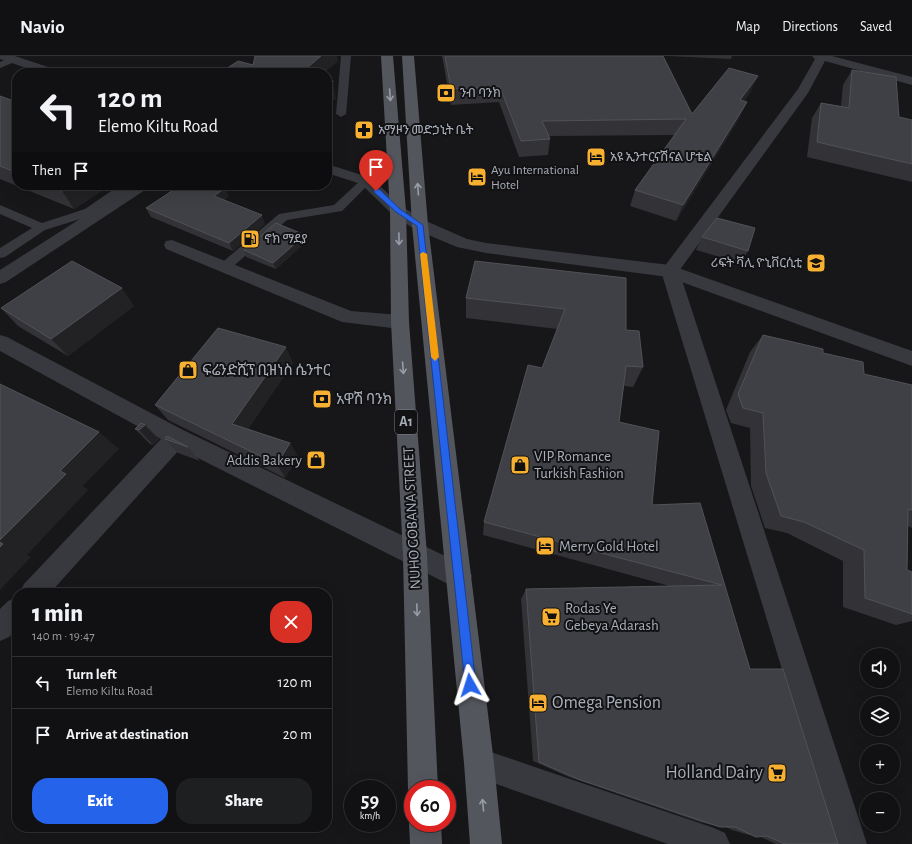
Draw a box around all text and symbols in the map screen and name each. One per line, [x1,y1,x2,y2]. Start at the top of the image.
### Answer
text: Navio [20,18,65,37]
text: Map [736,20,760,34]
text: Directions [782,20,838,34]
text: Saved [860,20,892,34]
bank icon: ንብ ባንክ [435,82,457,104]
icon: left [32,84,84,136]
text: 120 m [98,85,163,113]
place label: ንብ ባንክ [460,87,501,100]
one-way arrow [386,88,393,101]
text: Elemo Kiltu Road [98,118,218,136]
pharmacy icon: አማዞን መድኃኒት ቤት [353,119,375,141]
place label: አማዞን መድኃኒት ቤት [378,123,474,137]
hotel icon: አዩ ኢንተርናሽናል ሆቴል [585,146,607,168]
place label: አዩ ኢንተርናሽናል ሆቴል [610,149,712,164]
pin [359,150,393,191]
icon: arrive [365,156,387,178]
icon: arrive [70,160,92,182]
text: Then [32,163,62,178]
place label: Ayu International Hotel [491,164,579,192]
hotel icon: Ayu International Hotel [466,166,488,188]
one-way arrow [414,183,421,196]
fuel station icon: ኖክ ማደያ [239,228,261,250]
one-way arrow [395,232,402,245]
place label: ኖክ ማደያ [264,233,307,246]
school or university icon: ሪፍት ቫሊ ዮኒቨርሲቲ [805,252,827,274]
place label: ሪፍት ቫሊ ዮኒቨርሲቲ [711,255,802,270]
shop icon: ፍሬንድሺፕ ቢዝነስ ሴንተር [177,359,199,381]
place label: ፍሬንድሺፕ ቢዝነስ ሴንተር [202,362,331,378]
one-way arrow [399,362,407,375]
bank icon: አዋሽ ባንክ [311,388,333,410]
place label: አዋሽ ባንክ [336,391,392,407]
road number: A1 [395,410,417,434]
street label: NUHO GOBANA STREET [401,446,423,590]
shop icon: Addis Bakery [305,449,327,471]
place label: VIP Romance Turkish Fashion [534,449,624,481]
place label: Addis Bakery [226,453,303,468]
shop icon: VIP Romance Turkish Fashion [509,454,531,476]
hotel icon: Merry Gold Hotel [534,535,556,557]
place label: Merry Gold Hotel [559,539,659,554]
button: close [270,601,312,643]
place label: Rodas Ye Gebeya Adarash [565,601,659,633]
text: 1 min [32,602,83,626]
one-way arrow [413,603,421,616]
supermarket icon: Rodas Ye Gebeya Adarash [540,606,562,628]
text: 140 m · 19:47 [32,630,95,643]
map controls [860,648,900,832]
button: sound [860,648,900,688]
position arrow [449,664,491,706]
text: Turn left [66,667,117,682]
icon: left [32,672,54,694]
text: 120 m [278,675,312,690]
text: Elemo Kiltu Road [66,685,153,698]
hotel icon: Omega Pension [527,692,549,714]
place label: Omega Pension [552,694,661,712]
button: layers [860,696,900,736]
icon: arrive [32,724,54,746]
text: Arrive at destination [66,727,189,742]
text: 20 m [283,727,312,742]
button: + [860,744,900,784]
supermarket icon: Holland Dairy [766,762,788,784]
place label: Holland Dairy [666,764,763,782]
button: Exit [32,778,168,824]
button: Share [176,778,312,824]
speed limit sign: 60 [404,780,456,832]
text: 59 [361,791,379,811]
button: − [860,792,900,832]
one-way arrow [479,799,486,812]
text: km/h [360,811,380,821]

